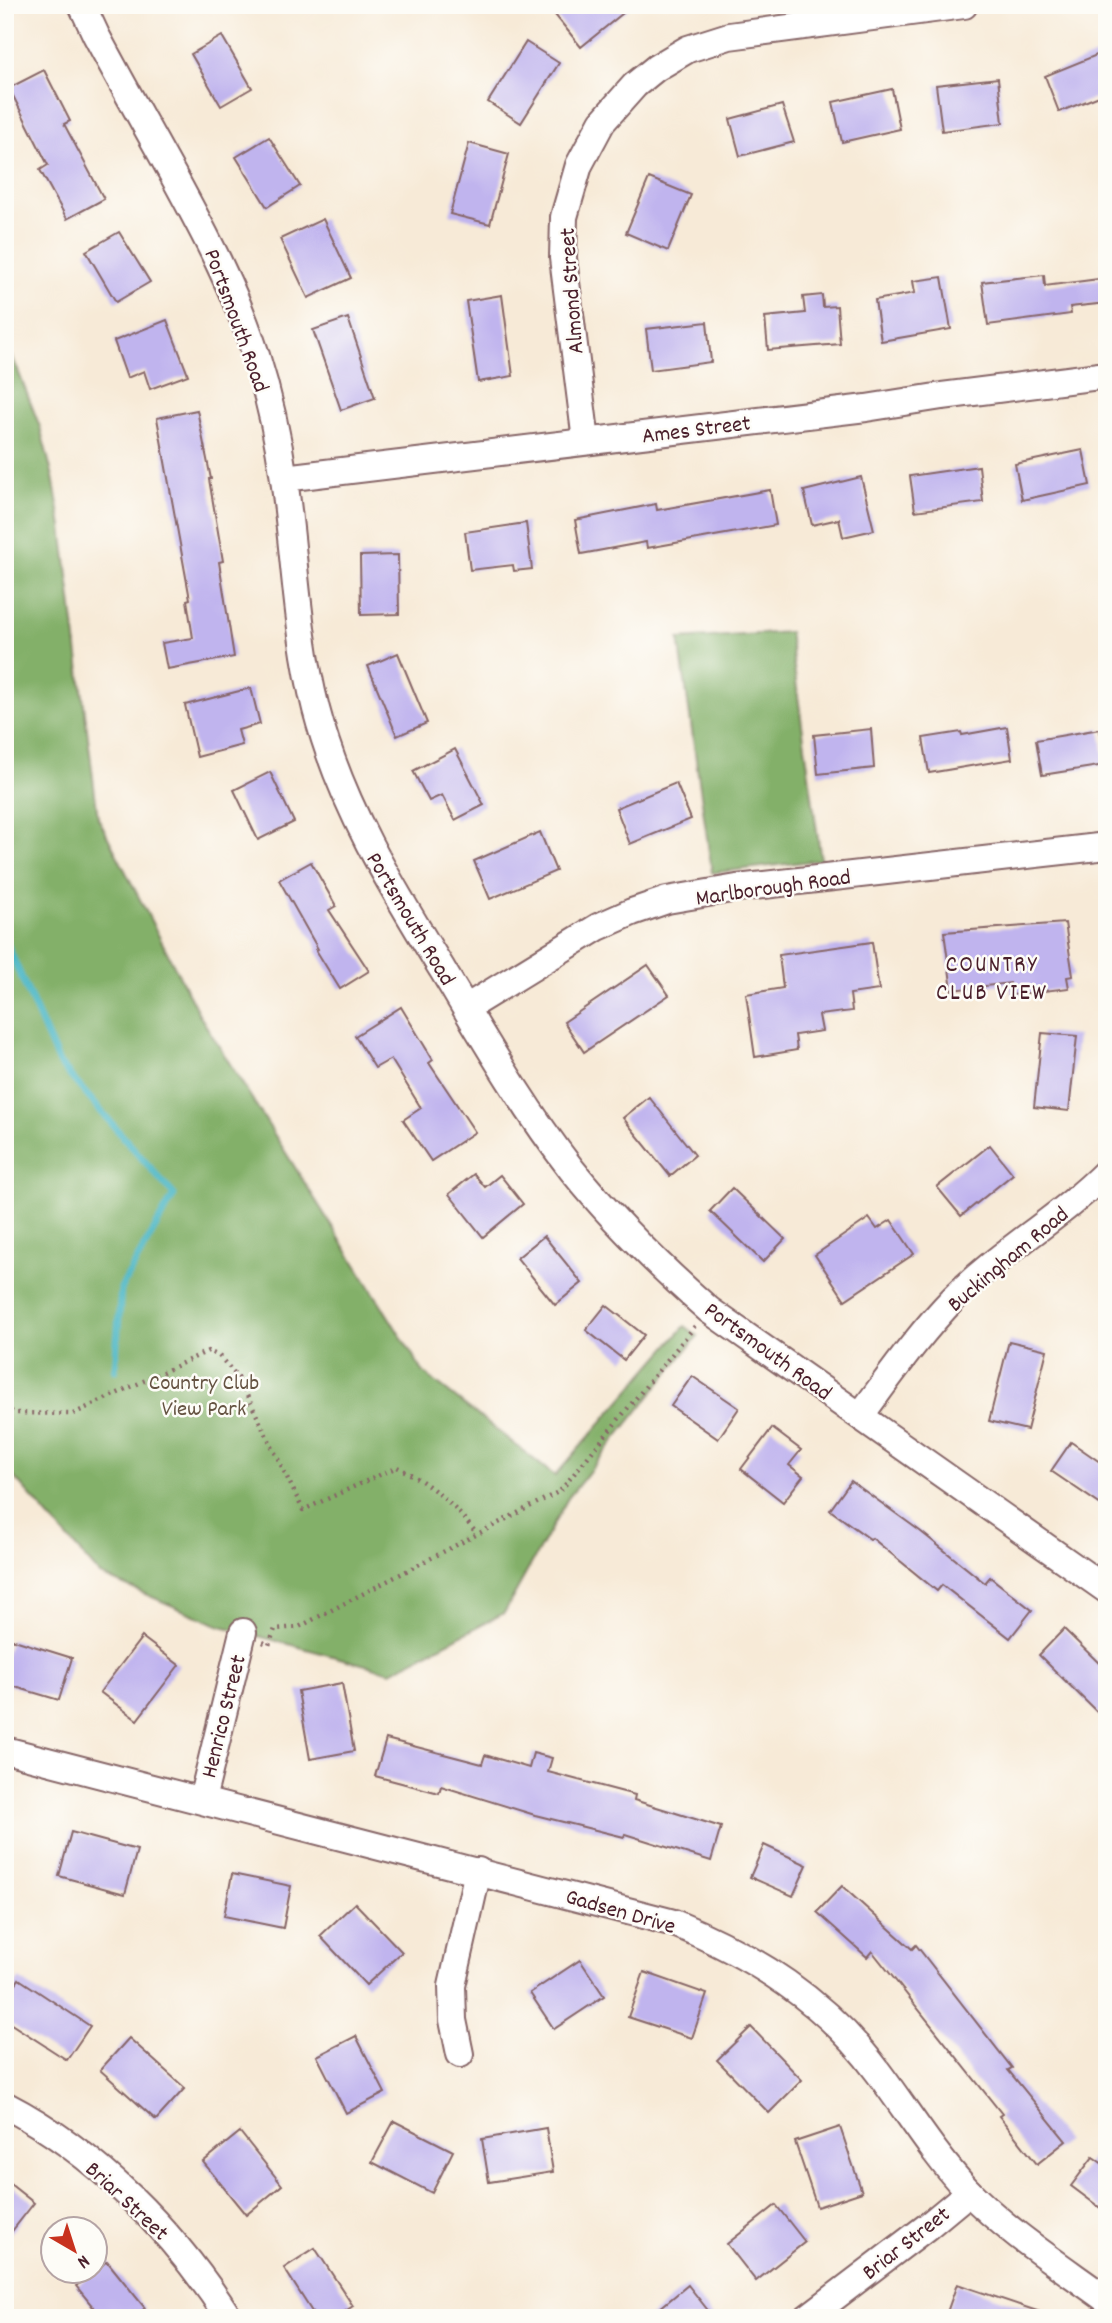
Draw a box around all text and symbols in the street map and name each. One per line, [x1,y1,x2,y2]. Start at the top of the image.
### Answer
street label: Almond Street [553,226,594,355]
street label: Portsmouth Road [193,245,276,398]
street label: Ames Street [640,408,753,455]
street label: Portsmouth Road [356,847,462,993]
street label: Marlborough Road [694,862,853,917]
district label: COUNTRY CLUB VIEW [936,949,1048,1011]
street label: Buckingham Road [941,1200,1077,1321]
street label: Portsmouth Road [696,1295,838,1410]
park label: Country Club View Park [149,1368,259,1427]
street label: Henrico Street [194,1652,257,1782]
street label: Gadsen Drive [561,1882,679,1945]
street label: Briar Street [76,2155,175,2250]
street label: Briar Street [856,2200,958,2290]
north arrow [38,2214,108,2284]
text: N [70,2247,95,2274]

